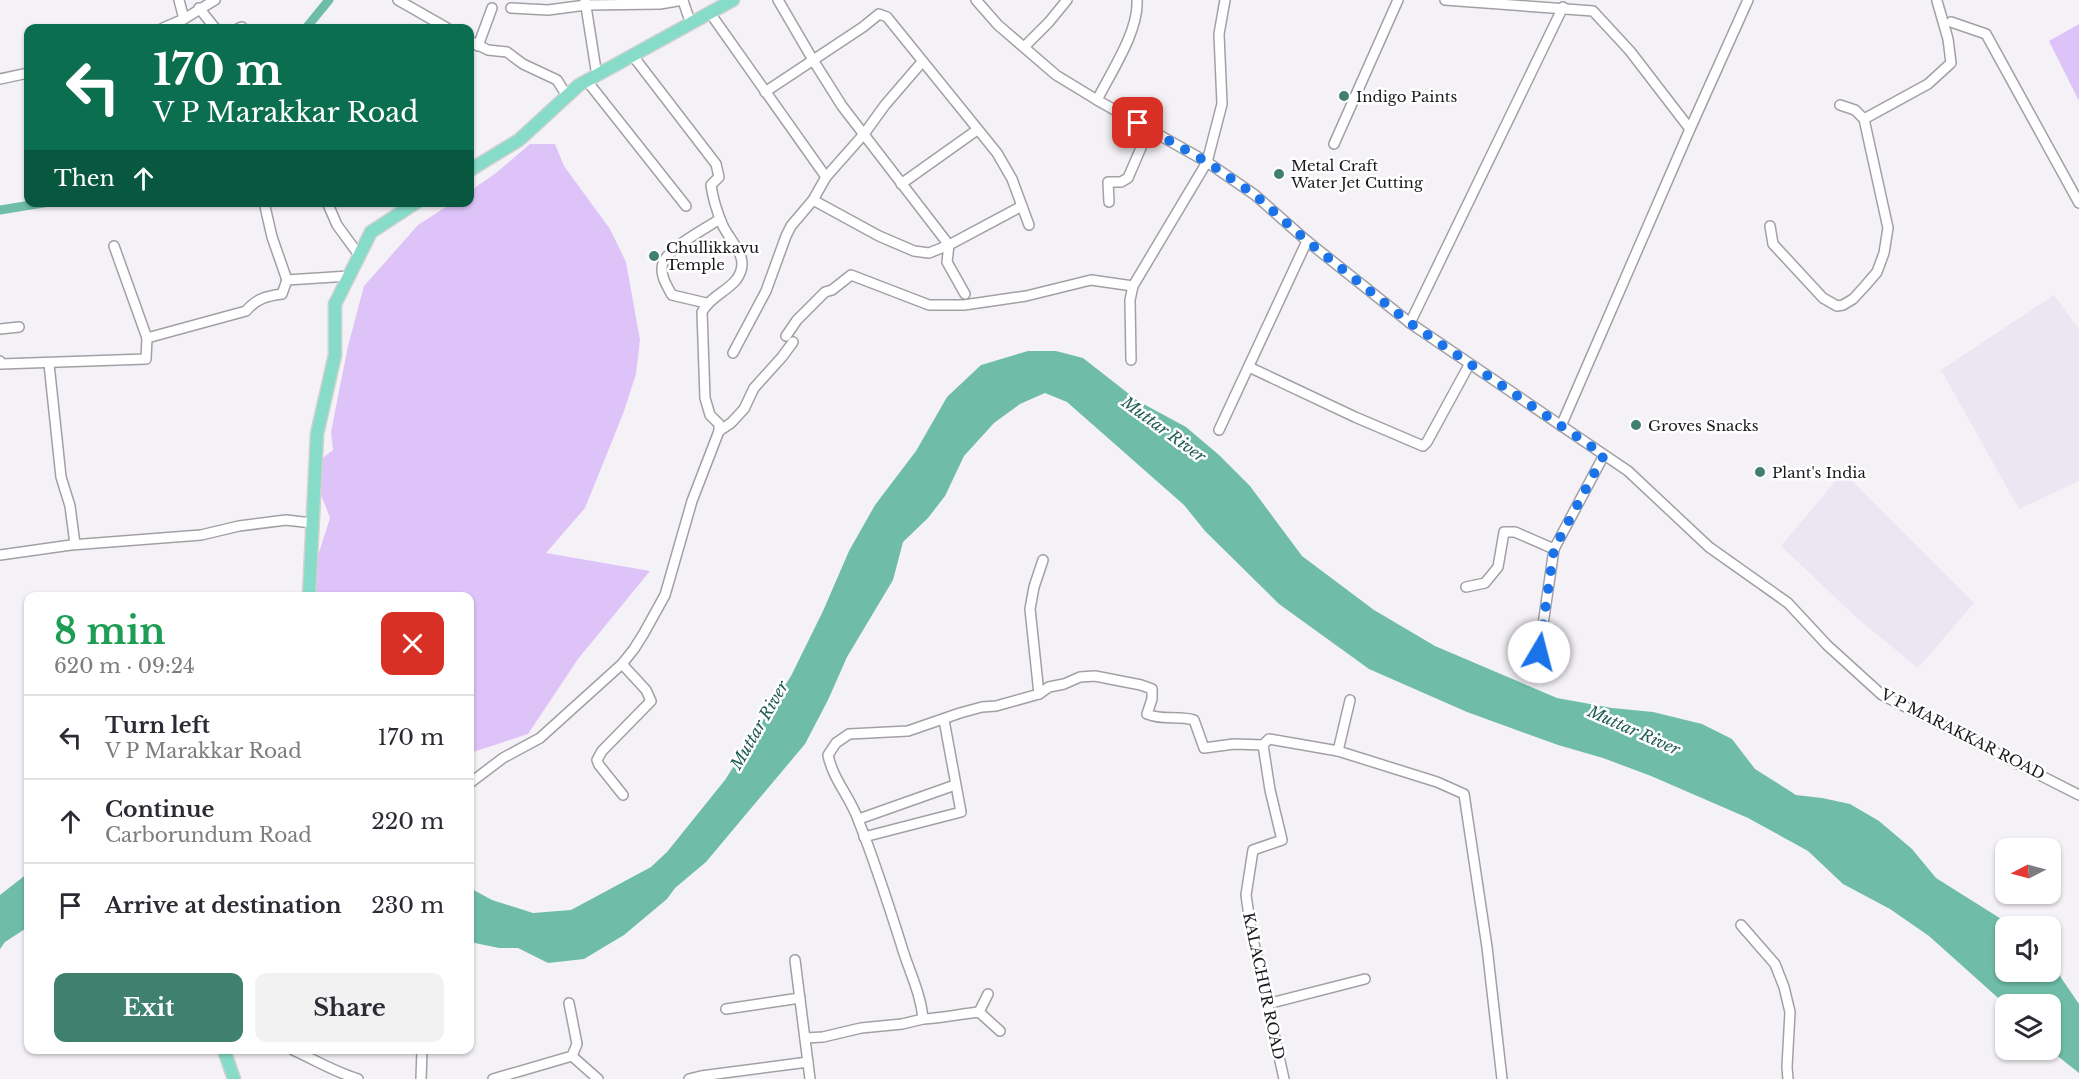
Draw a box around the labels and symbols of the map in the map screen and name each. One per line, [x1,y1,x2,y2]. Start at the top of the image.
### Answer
place label: Indigo Paints [1356,87,1457,106]
marker: Indigo Paints [1337,89,1351,103]
pin [1112,97,1163,148]
place label: Metal Craft Water Jet Cutting [1290,156,1424,192]
marker: Metal Craft Water Jet Cutting [1272,167,1286,181]
place label: Chullikkavu Temple [666,238,759,274]
marker: Chullikkavu Temple [647,249,661,263]
water label: Muttar River [1117,391,1210,466]
place label: Groves Snacks [1648,416,1759,435]
marker: Groves Snacks [1629,418,1643,432]
place label: Plant's India [1772,463,1866,482]
marker: Plant's India [1753,465,1767,479]
position arrow [1507,620,1571,684]
water label: Muttar River [725,677,793,774]
street label: V P MARAKKAR ROAD [1877,684,2048,784]
water label: Muttar River [1584,700,1684,759]
north arrow [1995,838,2061,904]
street label: KALACHUR ROAD [1239,911,1289,1061]

